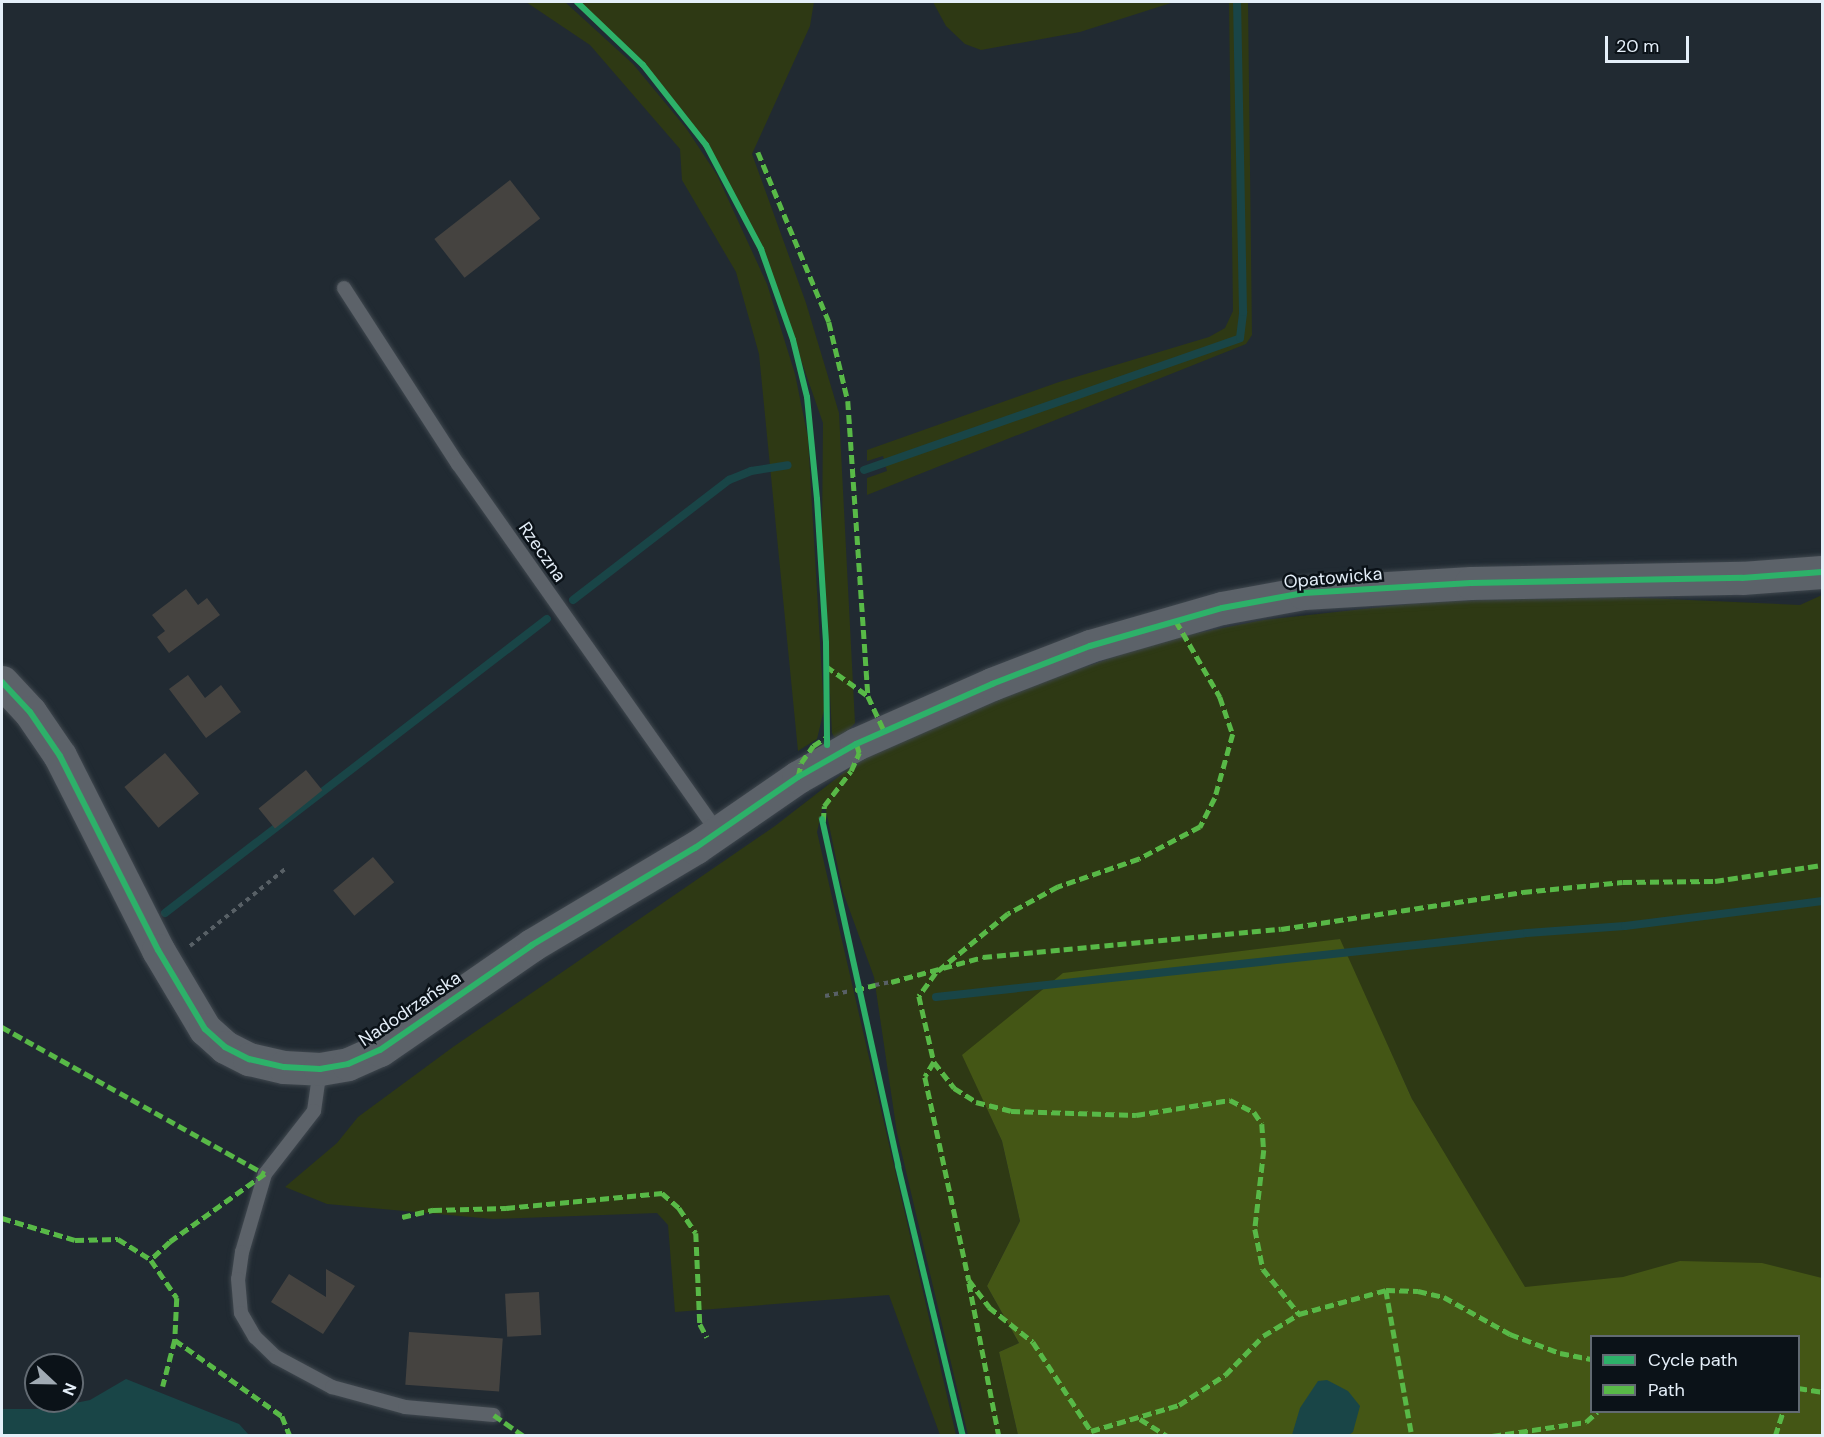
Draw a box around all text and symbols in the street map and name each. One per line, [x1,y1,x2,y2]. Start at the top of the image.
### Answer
scale bar [1608,24,1692,62]
text: 20 m [1616,34,1659,58]
street label: Rzeczna [514,518,570,586]
street label: Opatowicka [1283,563,1383,593]
street label: Nadodrzańska [355,967,465,1051]
legend [1590,1335,1800,1413]
text: Cycle path [1648,1348,1738,1372]
north arrow [24,1353,84,1413]
text: Path [1648,1378,1685,1402]
text: N [57,1380,81,1399]

